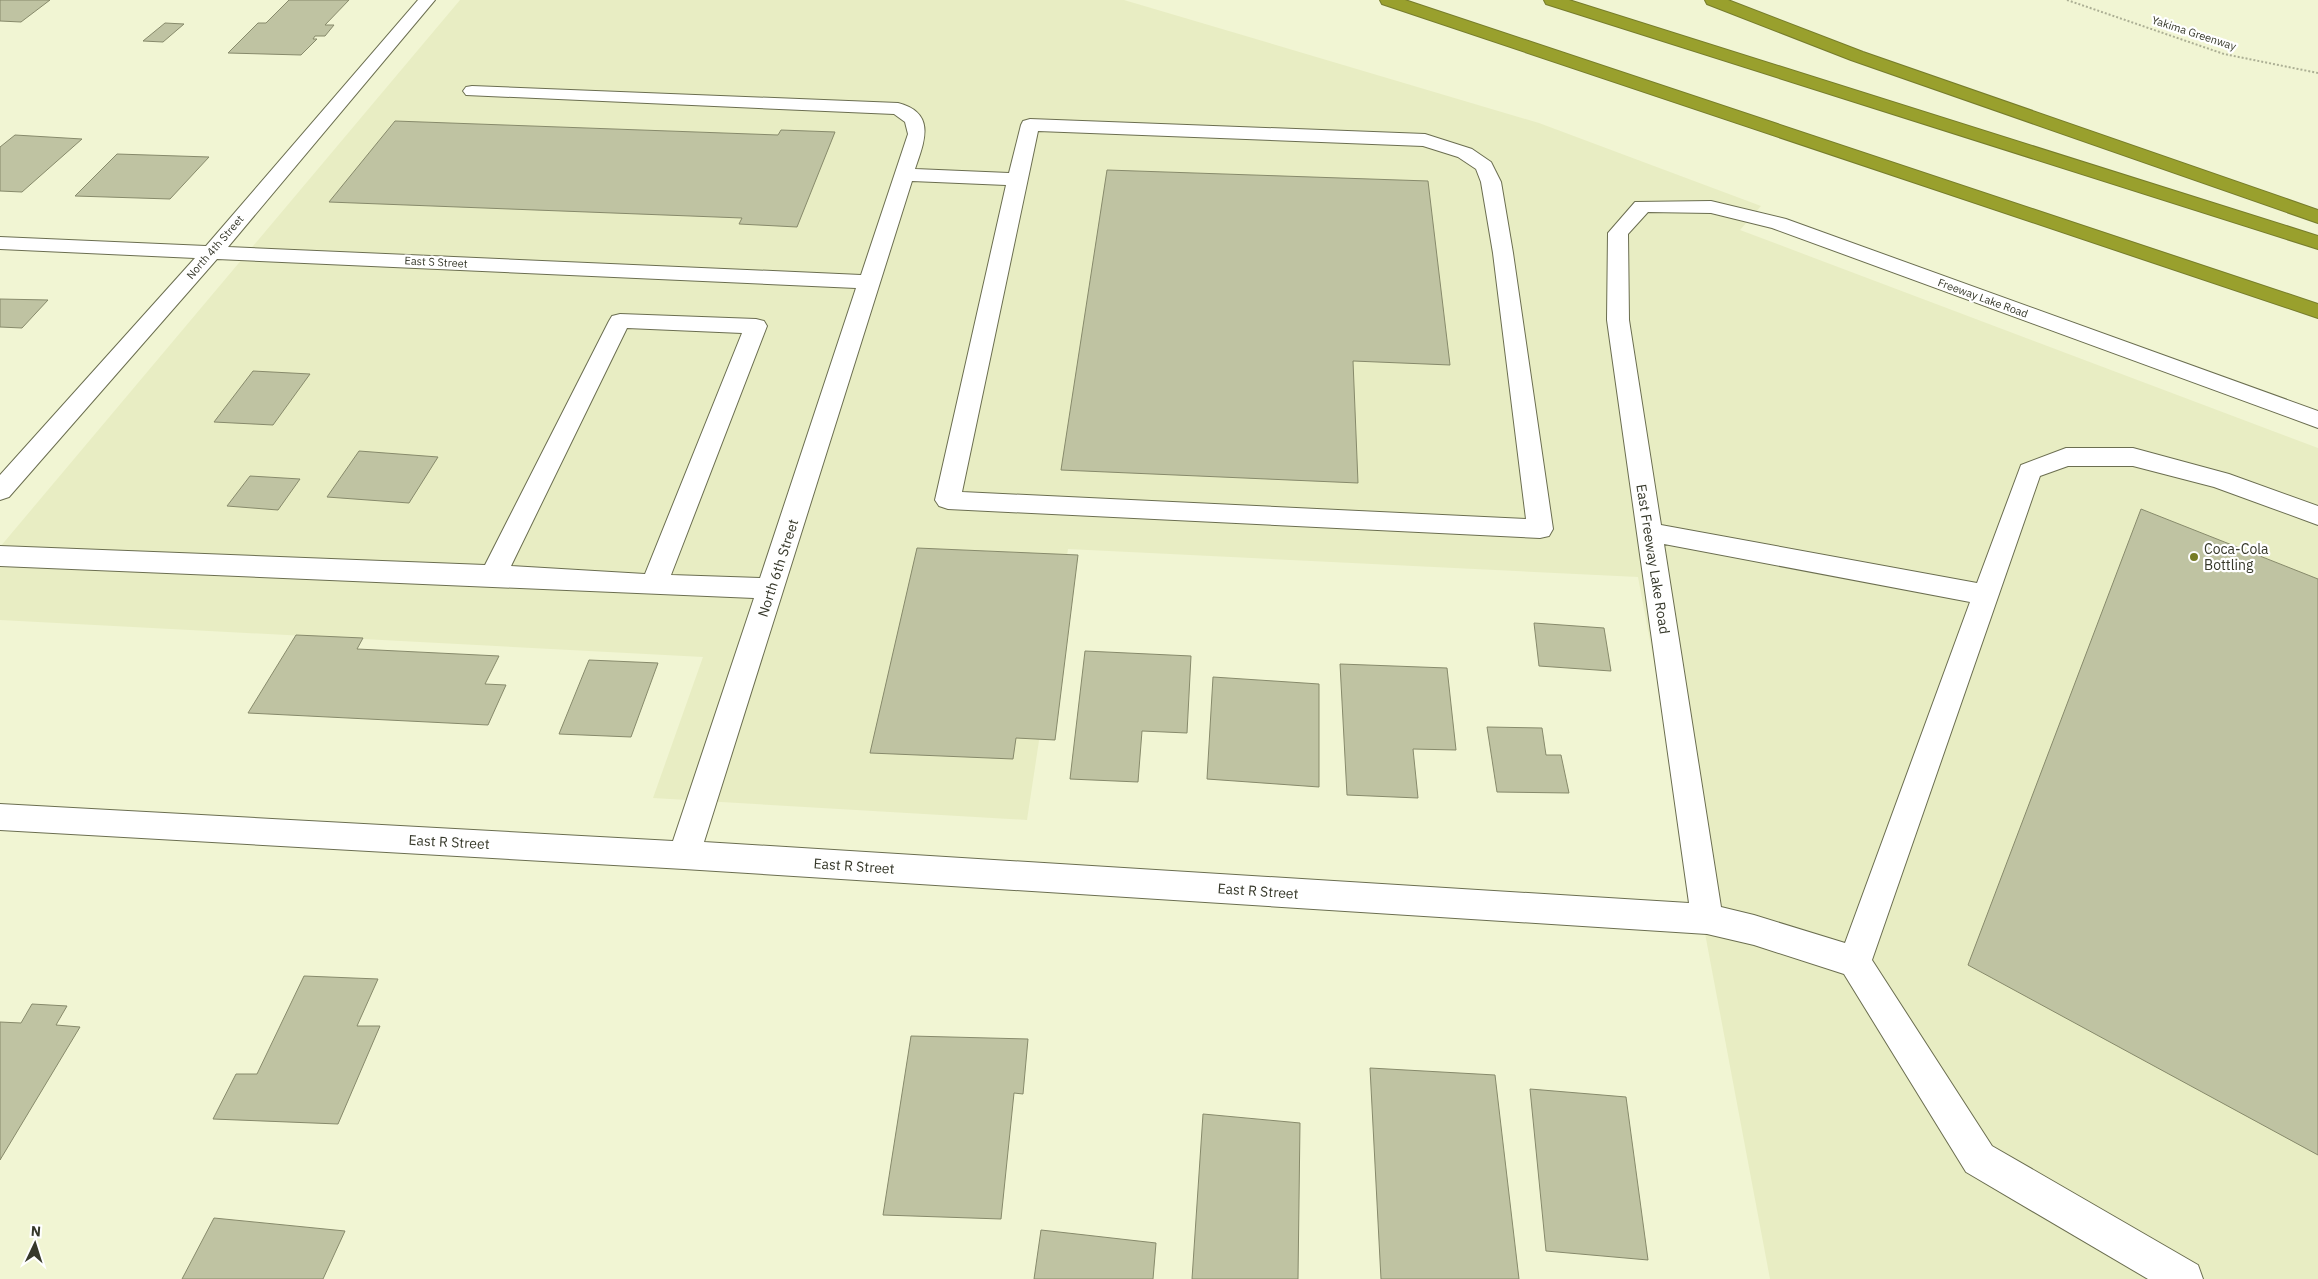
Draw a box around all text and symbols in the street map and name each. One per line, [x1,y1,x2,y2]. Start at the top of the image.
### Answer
street label: Yakima Greenway [2150,13,2239,53]
street label: North 4th Street [183,212,247,282]
street label: East S Street [404,253,468,271]
street label: Freeway Lake Road [1936,275,2030,321]
street label: East Freeway Lake Road [1632,483,1674,635]
street label: North 6th Street [754,517,802,619]
place label: Coca-Cola Bottling [2204,540,2269,574]
marker: Coca-Cola Bottling [2188,551,2200,563]
street label: East R Street [408,831,490,853]
street label: East R Street [813,854,895,878]
street label: East R Street [1217,879,1299,903]
north arrow [10,1219,60,1269]
text: N [30,1222,42,1240]

